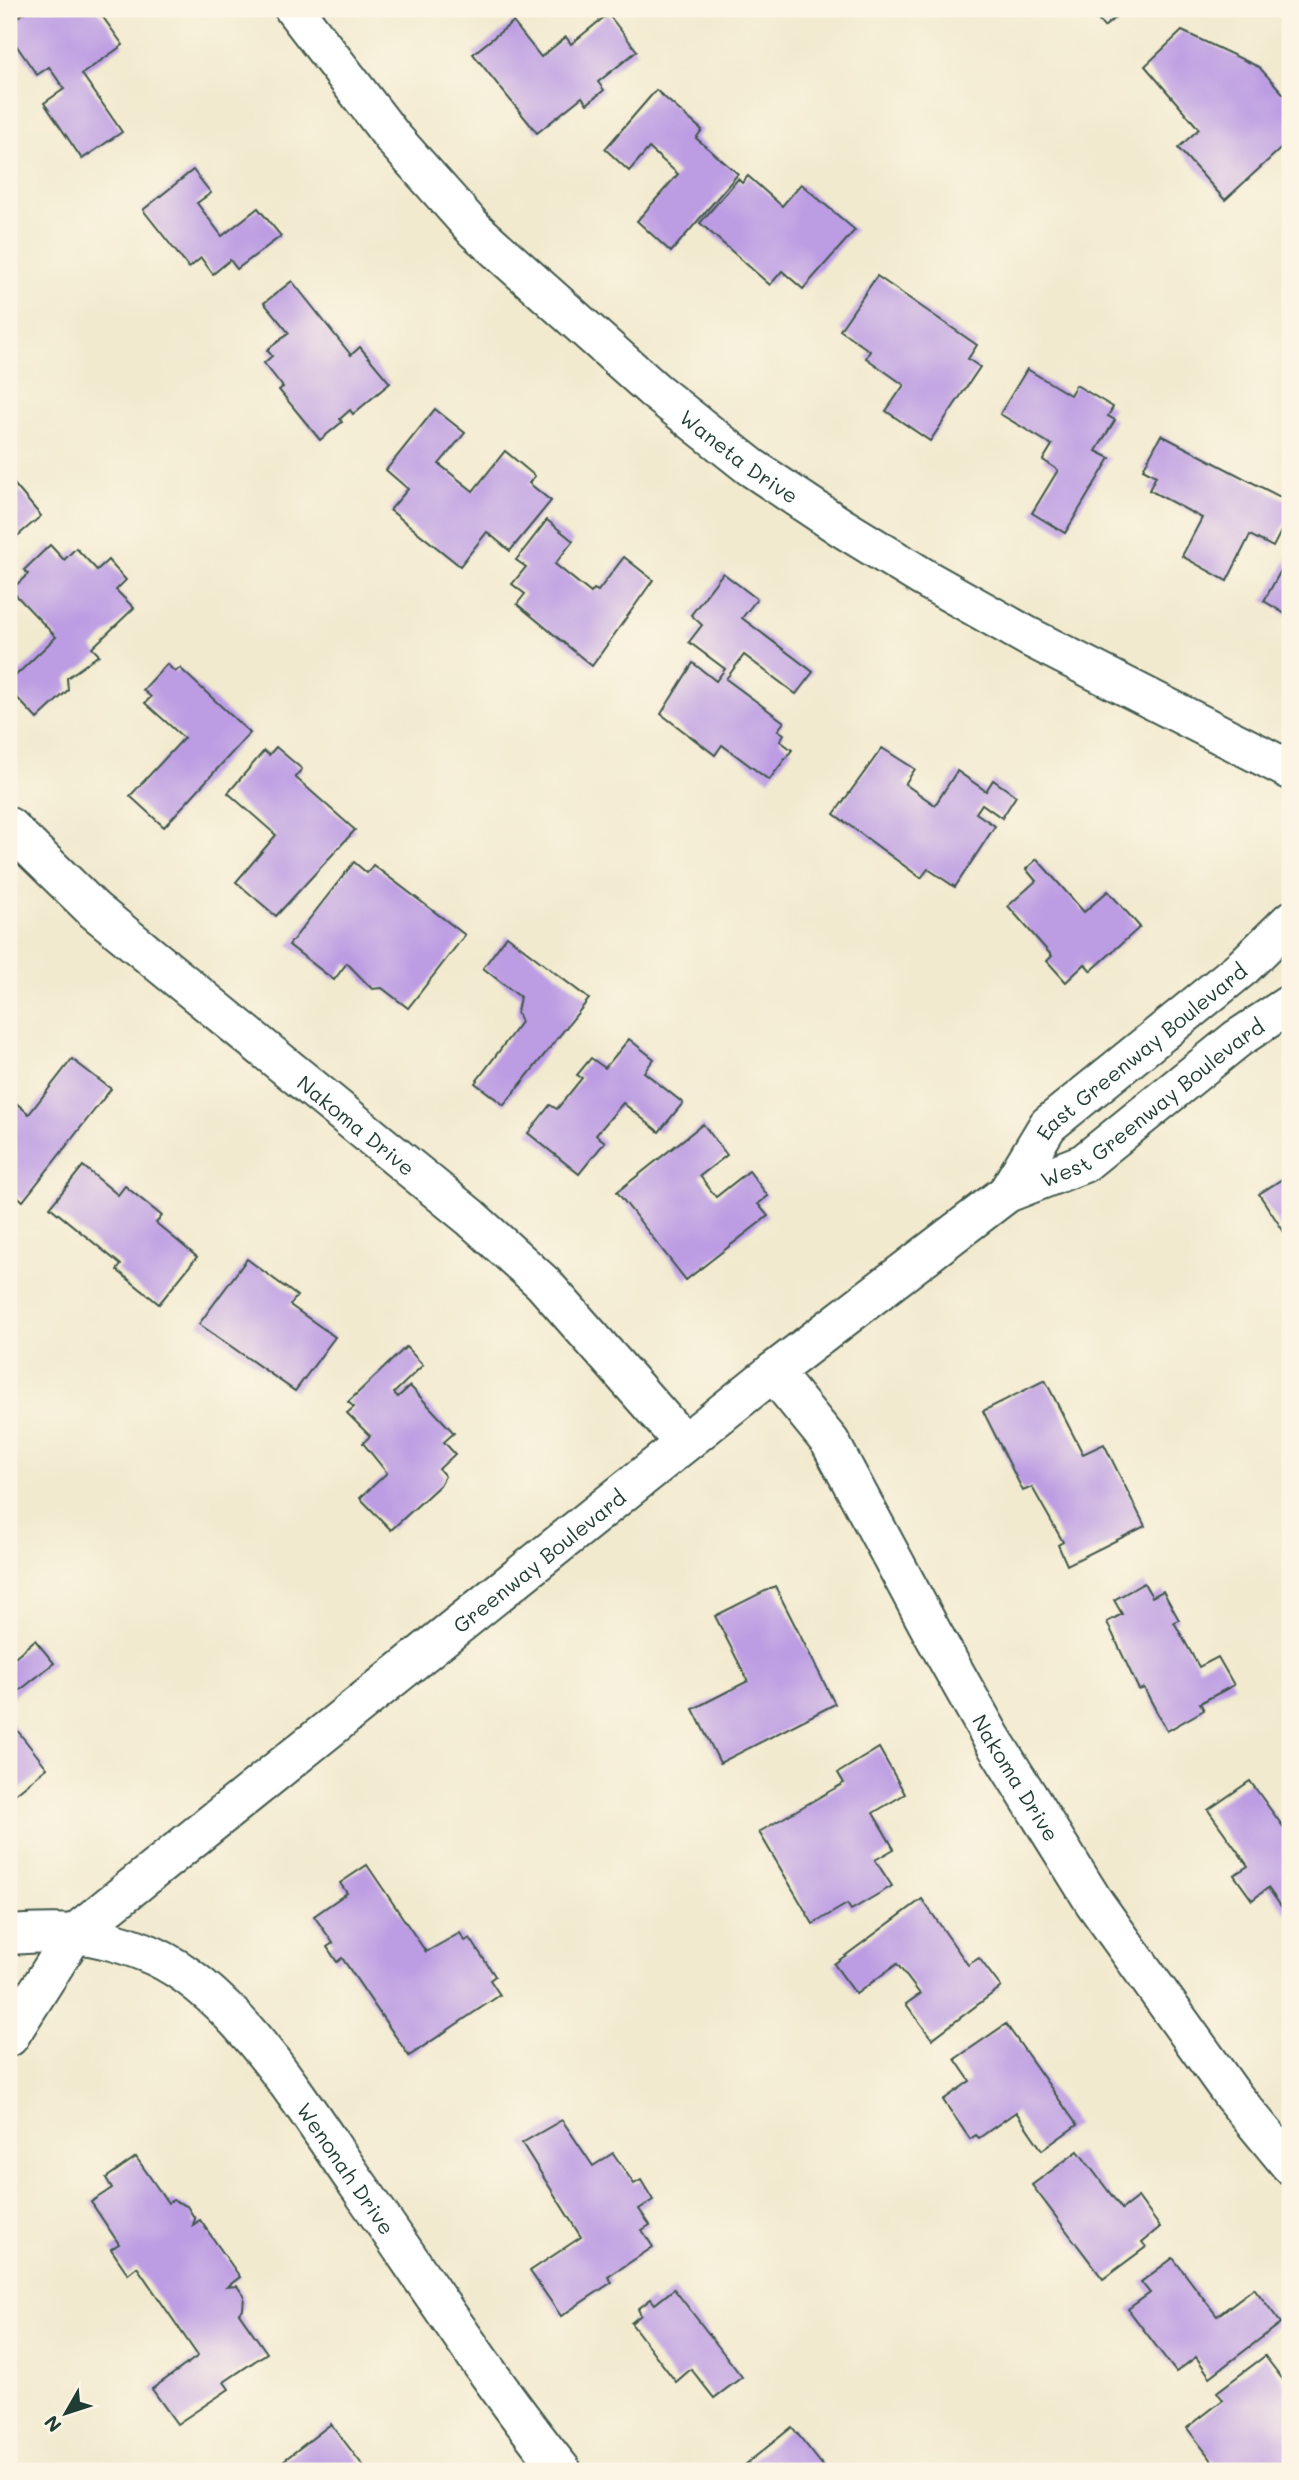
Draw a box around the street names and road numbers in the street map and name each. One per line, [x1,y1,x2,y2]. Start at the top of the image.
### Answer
street label: Waneta Drive [675,403,804,509]
street label: East Greenway Boulevard [1029,956,1252,1144]
street label: West Greenway Boulevard [1036,1012,1269,1192]
street label: Nakoma Drive [292,1068,421,1181]
street label: Greenway Boulevard [447,1483,631,1638]
street label: Nakoma Drive [967,1709,1066,1846]
street label: Wenonah Drive [292,2097,401,2239]

